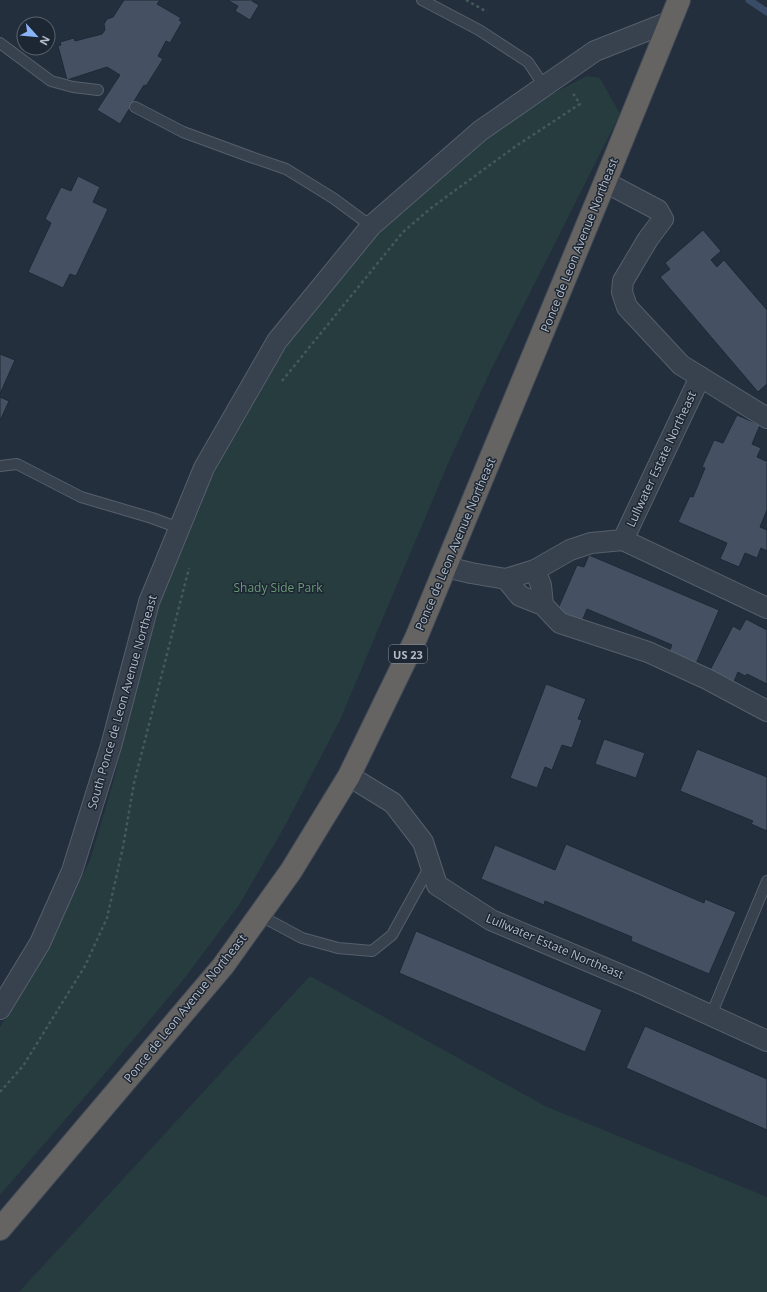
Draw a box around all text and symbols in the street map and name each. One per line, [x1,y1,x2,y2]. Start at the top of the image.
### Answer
north arrow [16,16,56,56]
text: N [37,33,54,48]
street label: Ponce de Leon Avenue Northeast [536,155,622,335]
street label: Lullwater Estate Northeast [622,388,700,530]
street label: Ponce de Leon Avenue Northeast [411,455,499,633]
park label: Shady Side Park [234,579,323,596]
street label: South Ponce de Leon Avenue Northeast [83,593,161,811]
road number: US 23 [389,645,427,663]
street label: Lullwater Estate Northeast [483,909,627,983]
street label: Ponce de Leon Avenue Northeast [120,930,250,1086]

